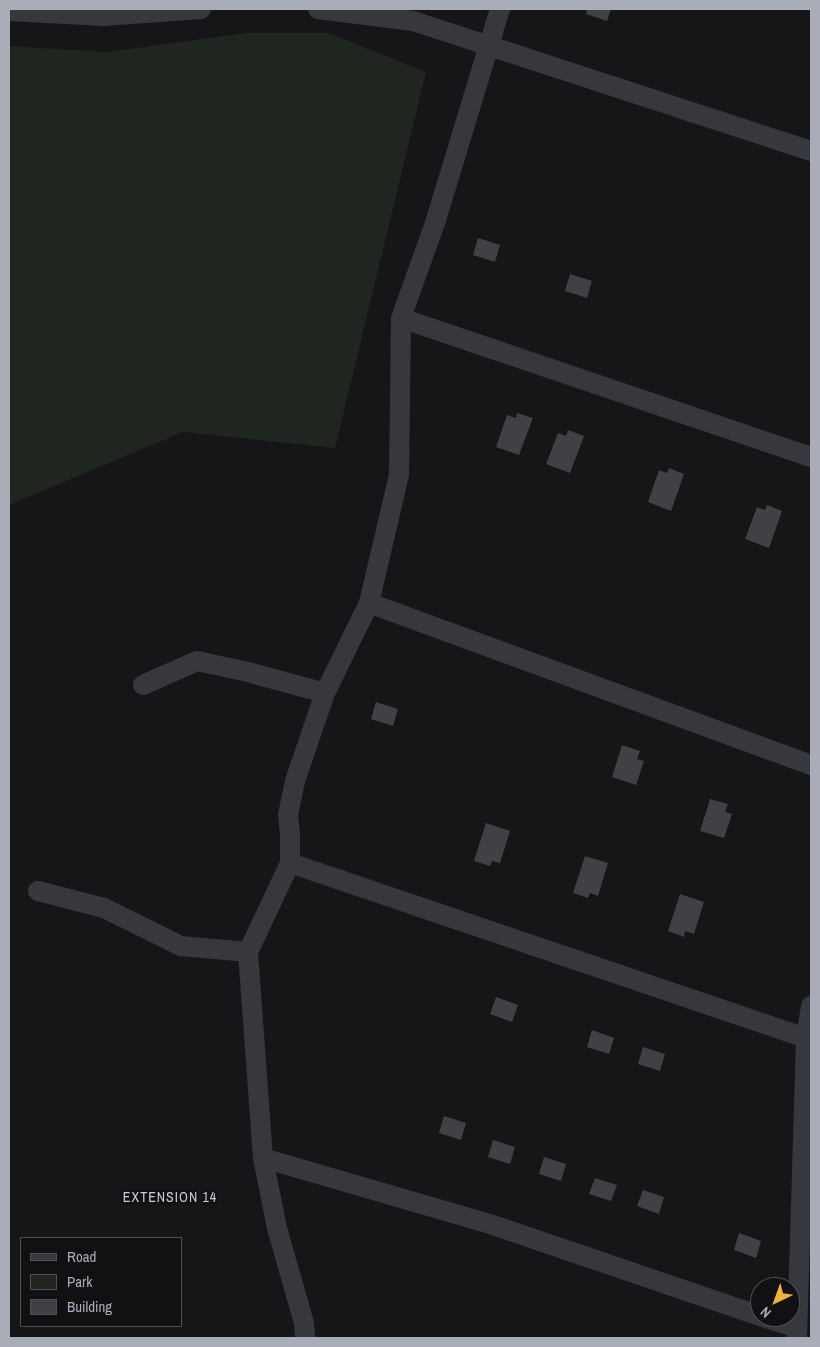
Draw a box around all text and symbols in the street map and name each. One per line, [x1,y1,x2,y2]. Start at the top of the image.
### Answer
district label: EXTENSION 14 [121,1190,219,1206]
legend [20,1237,182,1327]
text: Road [67,1246,96,1267]
text: Park [67,1271,92,1292]
north arrow [750,1277,800,1327]
text: Building [67,1296,112,1317]
text: N [757,1303,775,1322]

